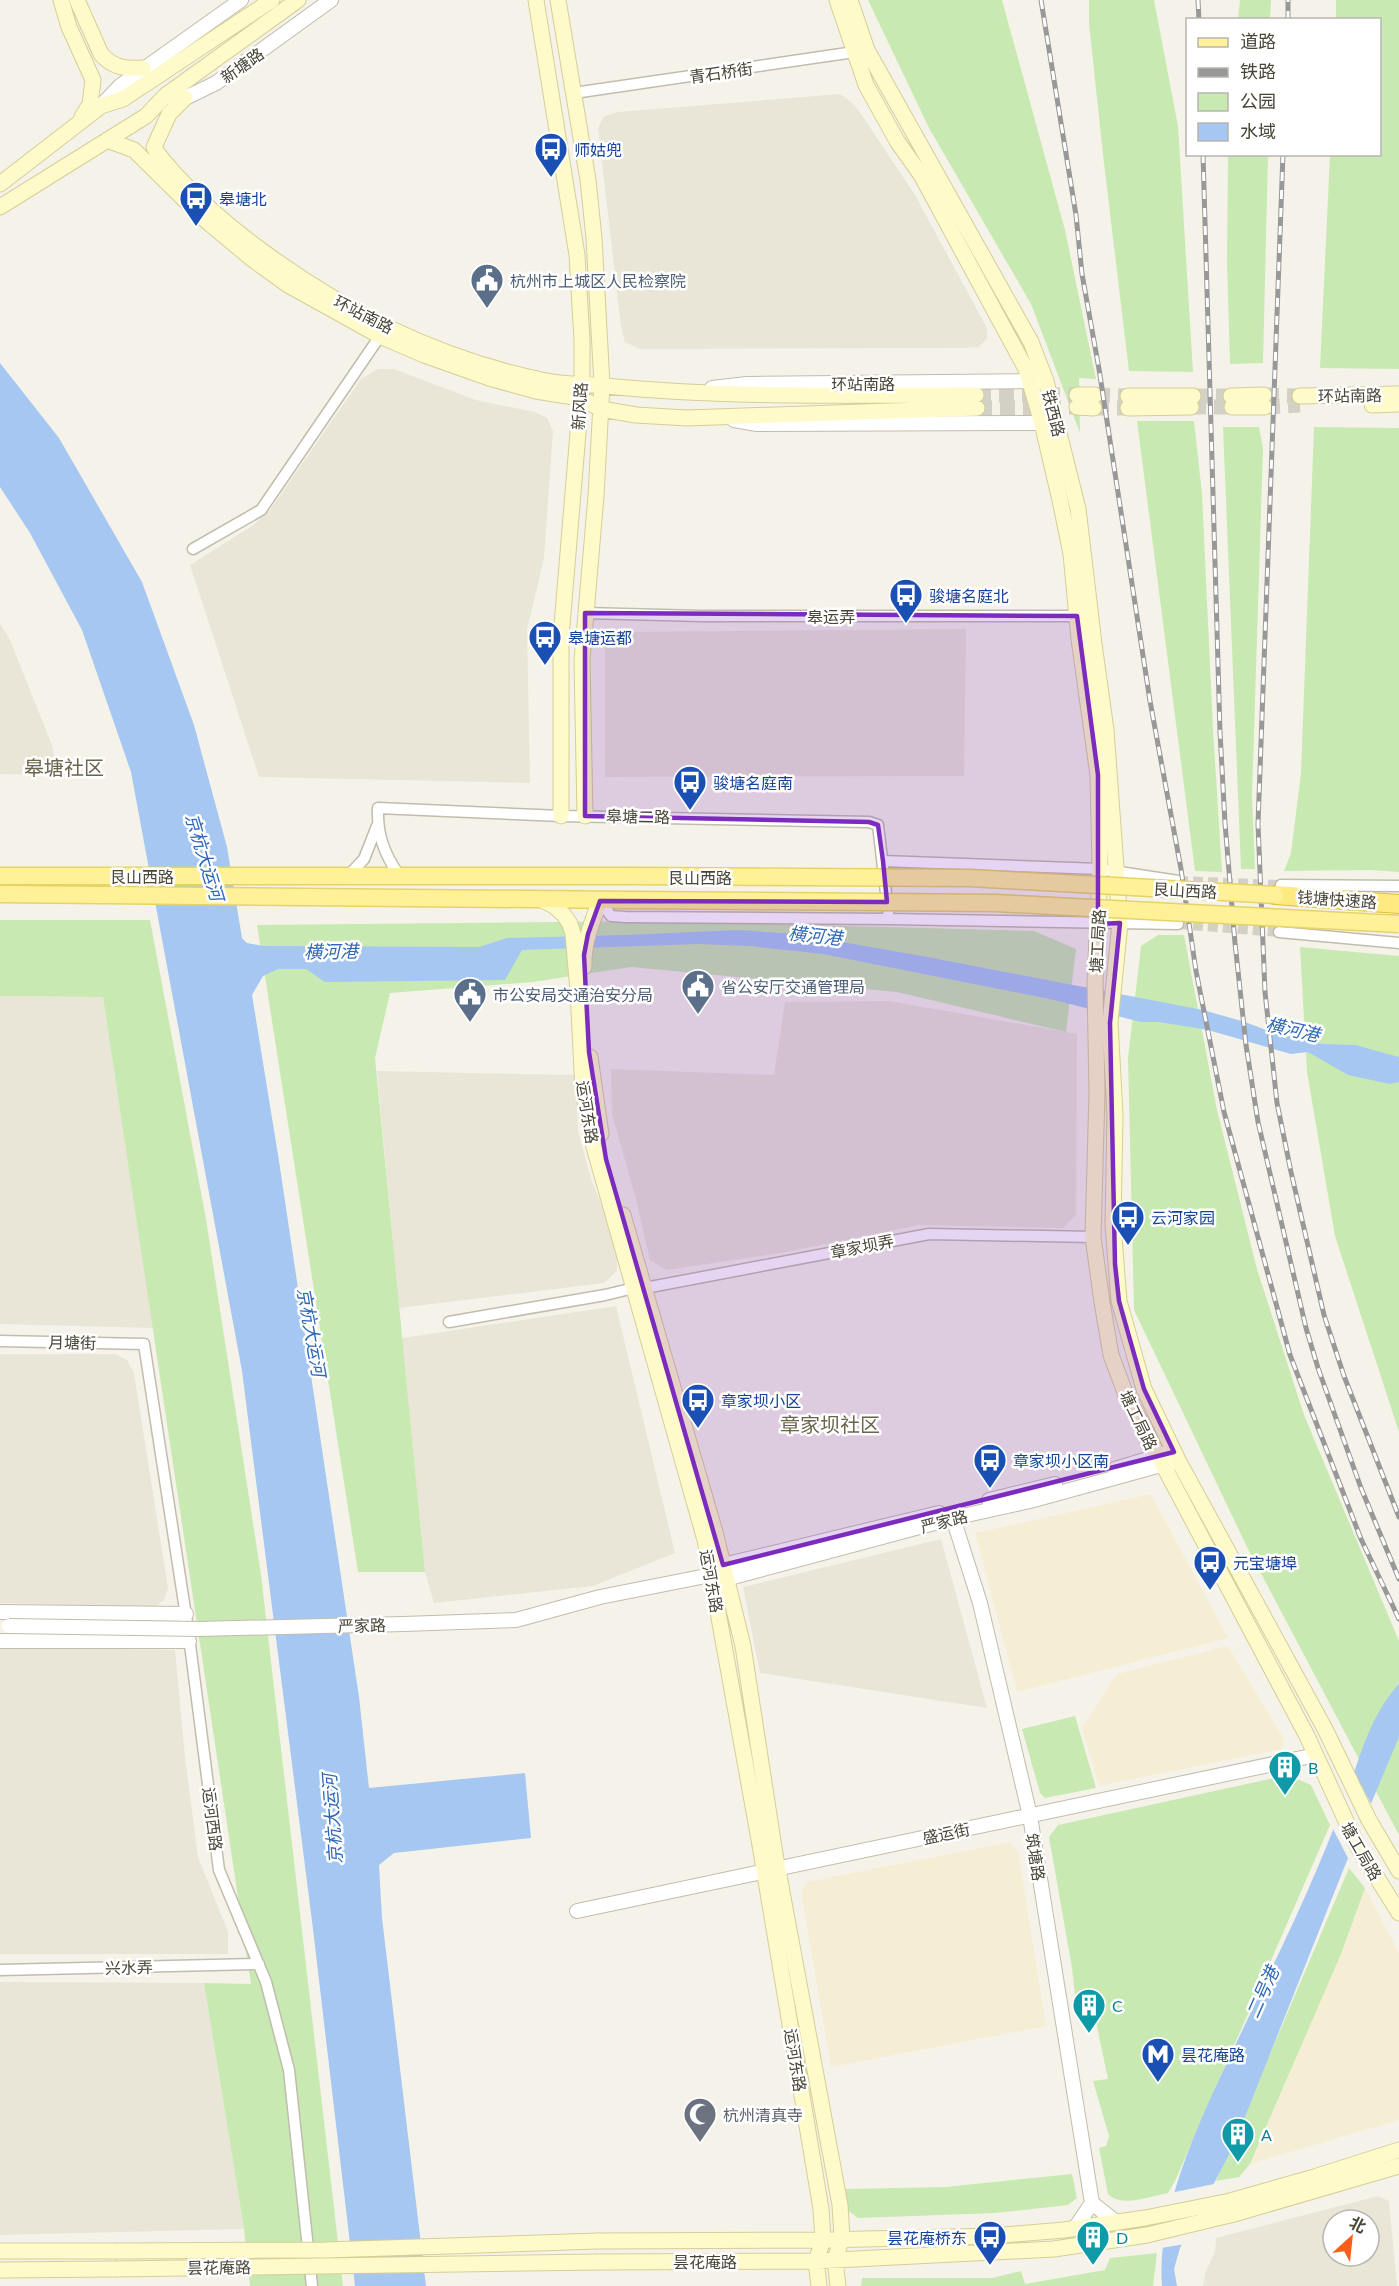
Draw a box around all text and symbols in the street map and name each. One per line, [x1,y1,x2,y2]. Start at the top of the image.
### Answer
legend [1186,18,1381,156]
text: 道路 [1240,30,1276,52]
street label: 新塘路 [217,43,267,87]
street label: 青石桥街 [688,58,754,86]
text: 铁路 [1240,60,1276,82]
text: 公园 [1240,90,1276,112]
text: 水域 [1240,120,1276,142]
bus stop icon: 师姑兜 [533,131,569,178]
place label: 师姑兜 [574,140,622,159]
bus stop icon: 皋塘北 [178,180,214,227]
place label: 皋塘北 [219,189,267,208]
public building icon: 杭州市上城区人民检察院 [469,262,505,309]
place label: 杭州市上城区人民检察院 [510,271,686,290]
street label: 环站南路 [331,291,397,337]
street label: 环站南路 [831,374,895,393]
street label: 新风路 [568,381,590,431]
street label: 环站南路 [1318,385,1382,405]
street label: 铁西路 [1039,387,1069,439]
bus stop icon: 骏塘名庭北 [888,577,924,624]
place label: 骏塘名庭北 [929,586,1009,605]
street label: 皋运弄 [807,607,855,626]
bus stop icon: 皋塘运都 [527,619,563,666]
place label: 皋塘运都 [568,628,632,647]
district label: 皋塘社区 [24,755,104,779]
bus stop icon: 骏塘名庭南 [672,764,708,811]
place label: 骏塘名庭南 [713,773,793,792]
street label: 皋塘二路 [606,806,670,826]
water label: 京杭大运河 [181,811,230,906]
street label: 艮山西路 [110,867,174,886]
street label: 艮山西路 [668,868,732,887]
street label: 艮山西路 [1153,879,1217,901]
street label: 钱塘快速路 [1296,887,1378,911]
street label: 塘工局路 [1086,909,1108,973]
water label: 横河港 [787,921,846,949]
water label: 横河港 [304,939,361,962]
public building icon: 省公安厅交通管理局 [680,968,716,1015]
public building icon: 市公安局交通治安分局 [452,976,488,1023]
place label: 省公安厅交通管理局 [721,977,865,996]
place label: 市公安局交通治安分局 [493,985,653,1004]
water label: 横河港 [1264,1012,1325,1046]
street label: 运河东路 [574,1079,602,1145]
bus stop icon: 云河家园 [1110,1199,1146,1246]
place label: 云河家园 [1151,1208,1215,1227]
street label: 章家坝弄 [829,1231,895,1261]
water label: 京杭大运河 [293,1286,331,1381]
street label: 月塘街 [48,1332,96,1352]
bus stop icon: 章家坝小区 [680,1382,716,1429]
street label: 塘工局路 [1116,1387,1162,1453]
place label: 章家坝小区 [721,1391,801,1410]
district label: 章家坝社区 [780,1412,880,1436]
bus stop icon: 章家坝小区南 [972,1442,1008,1489]
place label: 章家坝小区南 [1013,1451,1109,1470]
street label: 严家路 [918,1506,970,1536]
bus stop icon: 元宝塘埠 [1192,1544,1228,1591]
street label: 运河东路 [697,1548,727,1614]
place label: 元宝塘埠 [1233,1553,1297,1572]
street label: 严家路 [338,1615,386,1635]
building icon: B [1267,1749,1303,1796]
place label: B [1308,1758,1318,1777]
water label: 京杭大运河 [318,1770,346,1865]
street label: 运河西路 [200,1786,226,1852]
street label: 盛运街 [921,1819,971,1847]
street label: 塘工局路 [1338,1819,1386,1883]
street label: 筑塘路 [1023,1832,1049,1882]
street label: 兴水弄 [105,1957,153,1977]
water label: 二号港 [1241,1960,1284,2021]
building icon: C [1071,1987,1107,2034]
place label: C [1112,1996,1123,2015]
street label: 运河东路 [782,2027,810,2093]
metro station icon: 昙花庵路 [1140,2036,1176,2083]
place label: 昙花庵路 [1181,2045,1245,2064]
mosque icon: 杭州清真寺 [682,2096,718,2143]
place label: 杭州清真寺 [723,2105,803,2124]
building icon: A [1220,2116,1256,2163]
place label: A [1261,2125,1272,2144]
north arrow [1321,2208,1381,2268]
text: 北 [1347,2212,1369,2236]
bus stop icon: 昙花庵桥东 [972,2219,1008,2266]
building icon: D [1075,2219,1111,2266]
place label: 昙花庵桥东 [887,2228,967,2247]
place label: D [1116,2228,1128,2247]
street label: 昙花庵路 [673,2252,737,2271]
street label: 昙花庵路 [187,2257,251,2277]

